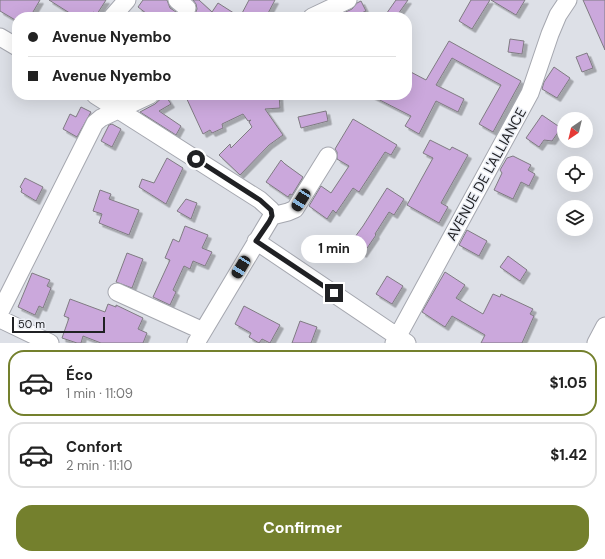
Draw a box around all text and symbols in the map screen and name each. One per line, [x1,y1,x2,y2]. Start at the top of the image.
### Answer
text: Avenue Nyembo [52,27,171,47]
text: Avenue Nyembo [52,66,171,86]
street label: AVENUE DE L'ALLIANCE [442,104,530,244]
north arrow [557,112,593,148]
map controls [557,112,593,236]
route start [187,150,205,168]
button: locate [557,156,593,192]
car [290,187,312,213]
button: layers [557,200,593,236]
callout: 1 min [301,235,367,263]
text: 1 min [318,240,350,257]
car [230,254,252,280]
route end [325,284,343,302]
scale bar [12,315,105,334]
text: 50 m [18,317,45,331]
icon: car [18,365,54,401]
text: Éco [66,365,93,385]
text: $1.05 [549,373,587,393]
text: 1 min · 11:09 [66,385,133,402]
icon: car [18,437,54,473]
text: Confort [66,437,123,457]
text: $1.42 [550,445,587,465]
text: 2 min · 11:10 [66,457,132,474]
button: Confirmer [16,505,589,551]

